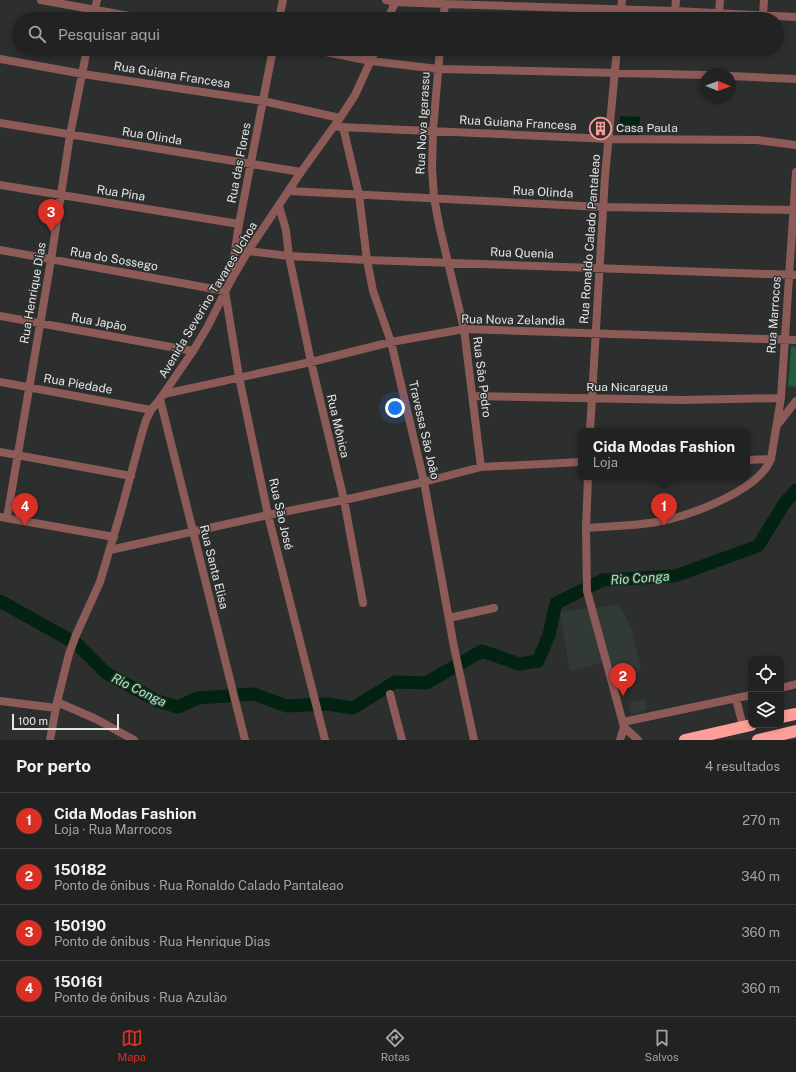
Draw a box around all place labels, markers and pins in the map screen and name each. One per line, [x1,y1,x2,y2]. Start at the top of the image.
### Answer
building icon: Casa Paula [587,115,613,141]
place label: Casa Paula [616,121,678,135]
pin: 3 [38,199,64,232]
pin: 4 [12,493,38,526]
pin: 1 [651,493,677,526]
pin: 2 [610,663,636,696]

